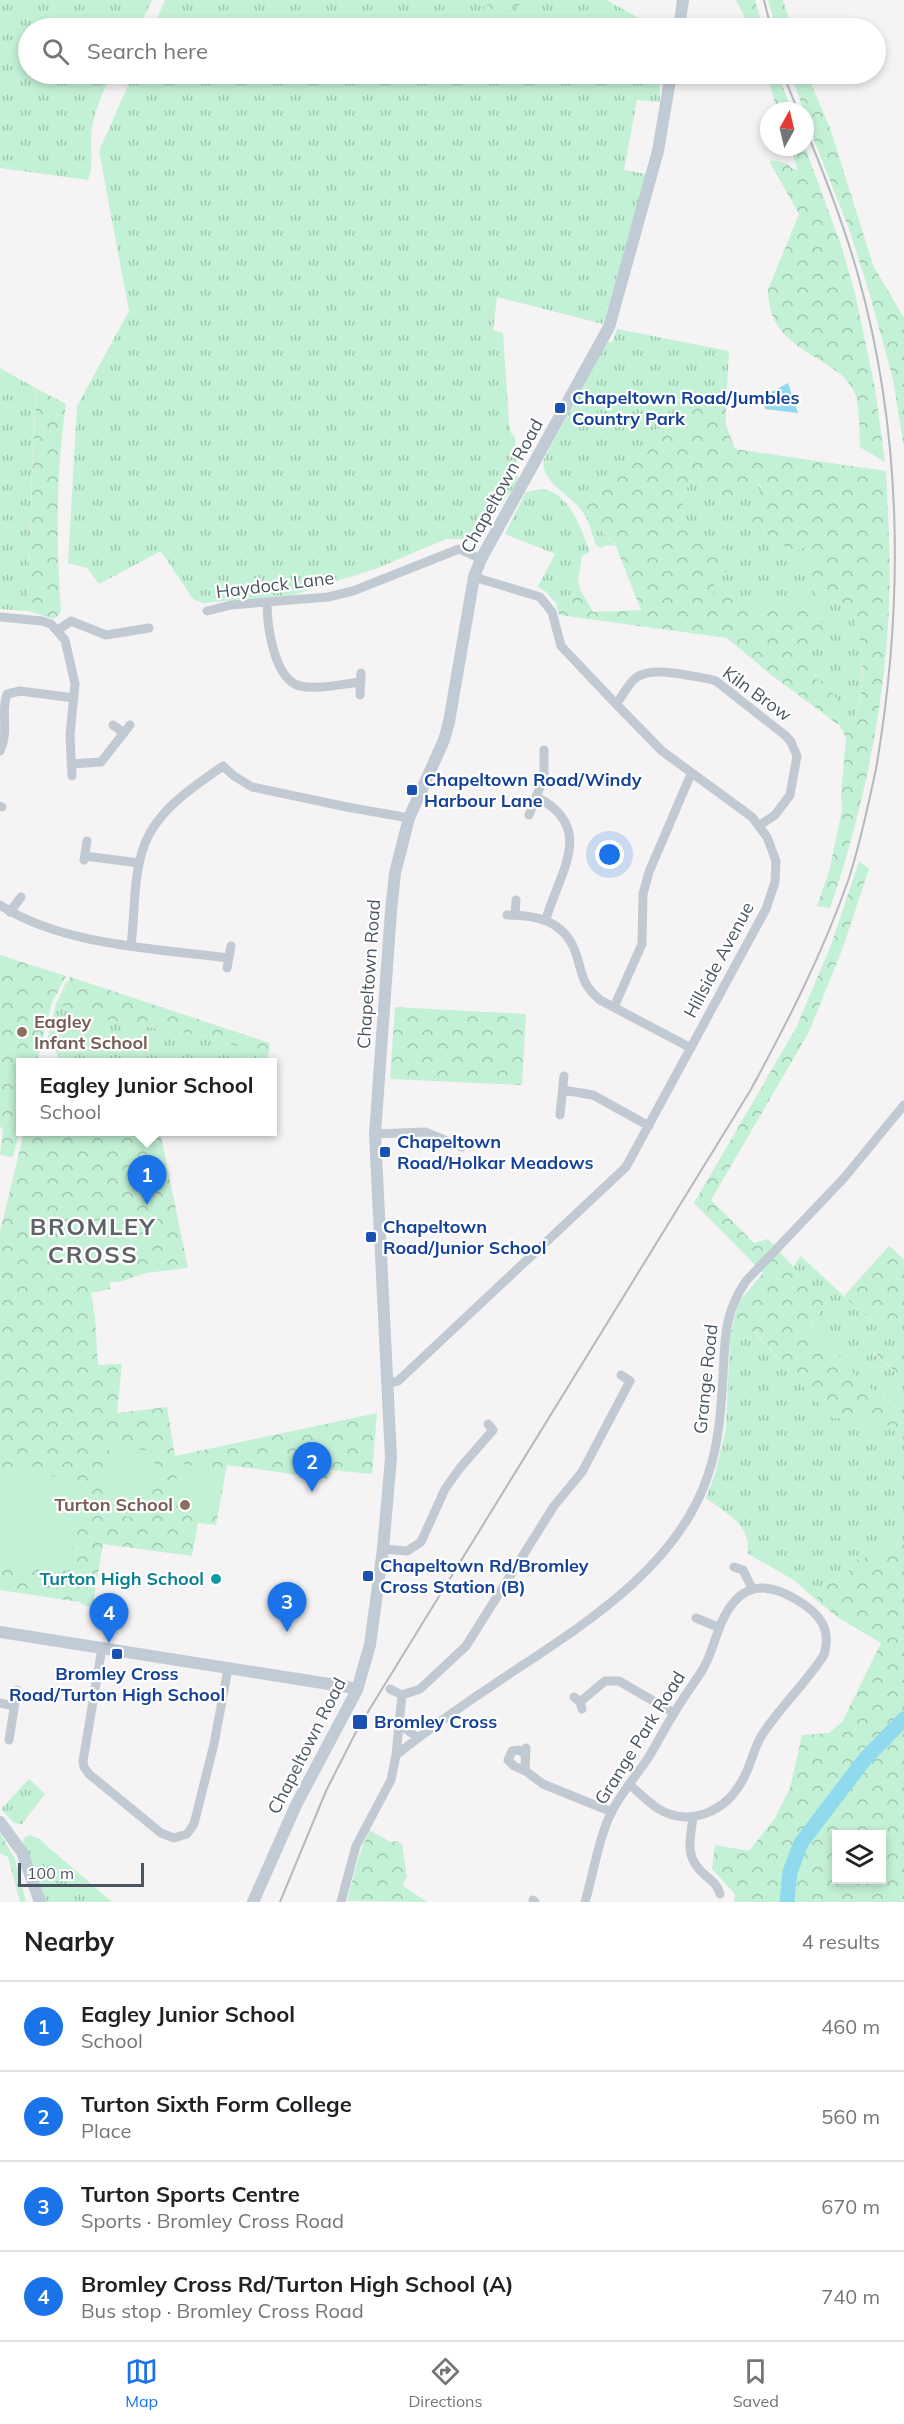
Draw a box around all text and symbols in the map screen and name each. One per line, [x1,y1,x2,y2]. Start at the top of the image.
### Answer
search box [18,18,886,84]
icon: search [39,35,72,68]
text: Search here [87,37,208,65]
north arrow [760,102,814,156]
place label: Chapeltown Road/Jumbles Country Park [572,386,799,430]
marker: Chapeltown Road/Jumbles Country Park [553,401,567,415]
street label: Chapeltown Road [455,415,548,557]
street label: Haydock Lane [215,566,335,603]
street label: Kiln Brow [718,661,797,727]
place label: Chapeltown Road/Windy Harbour Lane [424,768,642,812]
marker: Chapeltown Road/Windy Harbour Lane [405,783,419,797]
your location [595,840,624,869]
street label: Chapeltown Road [352,898,385,1050]
street label: Hillside Avenue [678,898,759,1022]
place label: Eagley Infant School [34,1010,148,1054]
marker: Eagley Infant School [15,1025,29,1039]
popup [16,1058,277,1136]
text: Eagley Junior School [39,1071,254,1099]
text: School [39,1099,101,1124]
place label: Chapeltown Road/Holkar Meadows [397,1130,593,1174]
marker: Chapeltown Road/Holkar Meadows [378,1145,392,1159]
pin: 1 [128,1156,166,1205]
district label: BROMLEY CROSS [30,1211,156,1269]
place label: Chapeltown Road/Junior School [383,1215,546,1259]
marker: Chapeltown Road/Junior School [364,1230,378,1244]
street label: Grange Road [688,1323,723,1435]
pin: 2 [292,1442,332,1492]
place label: Turton School [54,1493,173,1516]
marker: Turton School [178,1498,192,1512]
place label: Chapeltown Rd/Bromley Cross Station (B) [380,1554,589,1598]
place label: Turton High School [40,1567,204,1590]
marker: Chapeltown Rd/Bromley Cross Station (B) [361,1569,375,1583]
marker: Turton High School [209,1572,223,1586]
pin: 3 [268,1582,306,1632]
pin: 4 [90,1594,128,1643]
marker: Bromley Cross Road/Turton High School [110,1647,124,1661]
place label: Bromley Cross Road/Turton High School [9,1662,225,1706]
street label: Grange Park Road [589,1667,690,1809]
street label: Chapeltown Road [262,1674,351,1818]
place label: Bromley Cross [374,1710,497,1733]
marker: Bromley Cross [351,1713,369,1731]
map controls [832,1830,886,1884]
button: layers [832,1830,886,1884]
scale bar [18,1860,144,1888]
text: 100 m [27,1863,74,1883]
text: Nearby [24,1925,114,1958]
text: 4 results [802,1929,880,1954]
text: Eagley Junior School [81,2000,295,2028]
text: 1 [38,2014,50,2039]
text: 460 m [821,2014,880,2039]
text: School [81,2028,143,2053]
text: Turton Sixth Form College [81,2090,352,2118]
text: 2 [38,2104,50,2129]
text: 560 m [821,2104,880,2129]
text: Place [81,2118,131,2143]
text: Turton Sports Centre [81,2180,300,2208]
text: 3 [38,2194,50,2219]
text: 670 m [821,2194,880,2219]
text: Sports · Bromley Cross Road [81,2208,344,2233]
text: Bromley Cross Rd/Turton High School (A) [81,2270,513,2298]
text: 4 [38,2284,50,2309]
text: 740 m [821,2284,880,2309]
text: Bus stop · Bromley Cross Road [81,2298,364,2323]
tab: Map [125,2355,158,2411]
tab: Directions [408,2355,482,2411]
tab: Saved [733,2355,779,2411]

